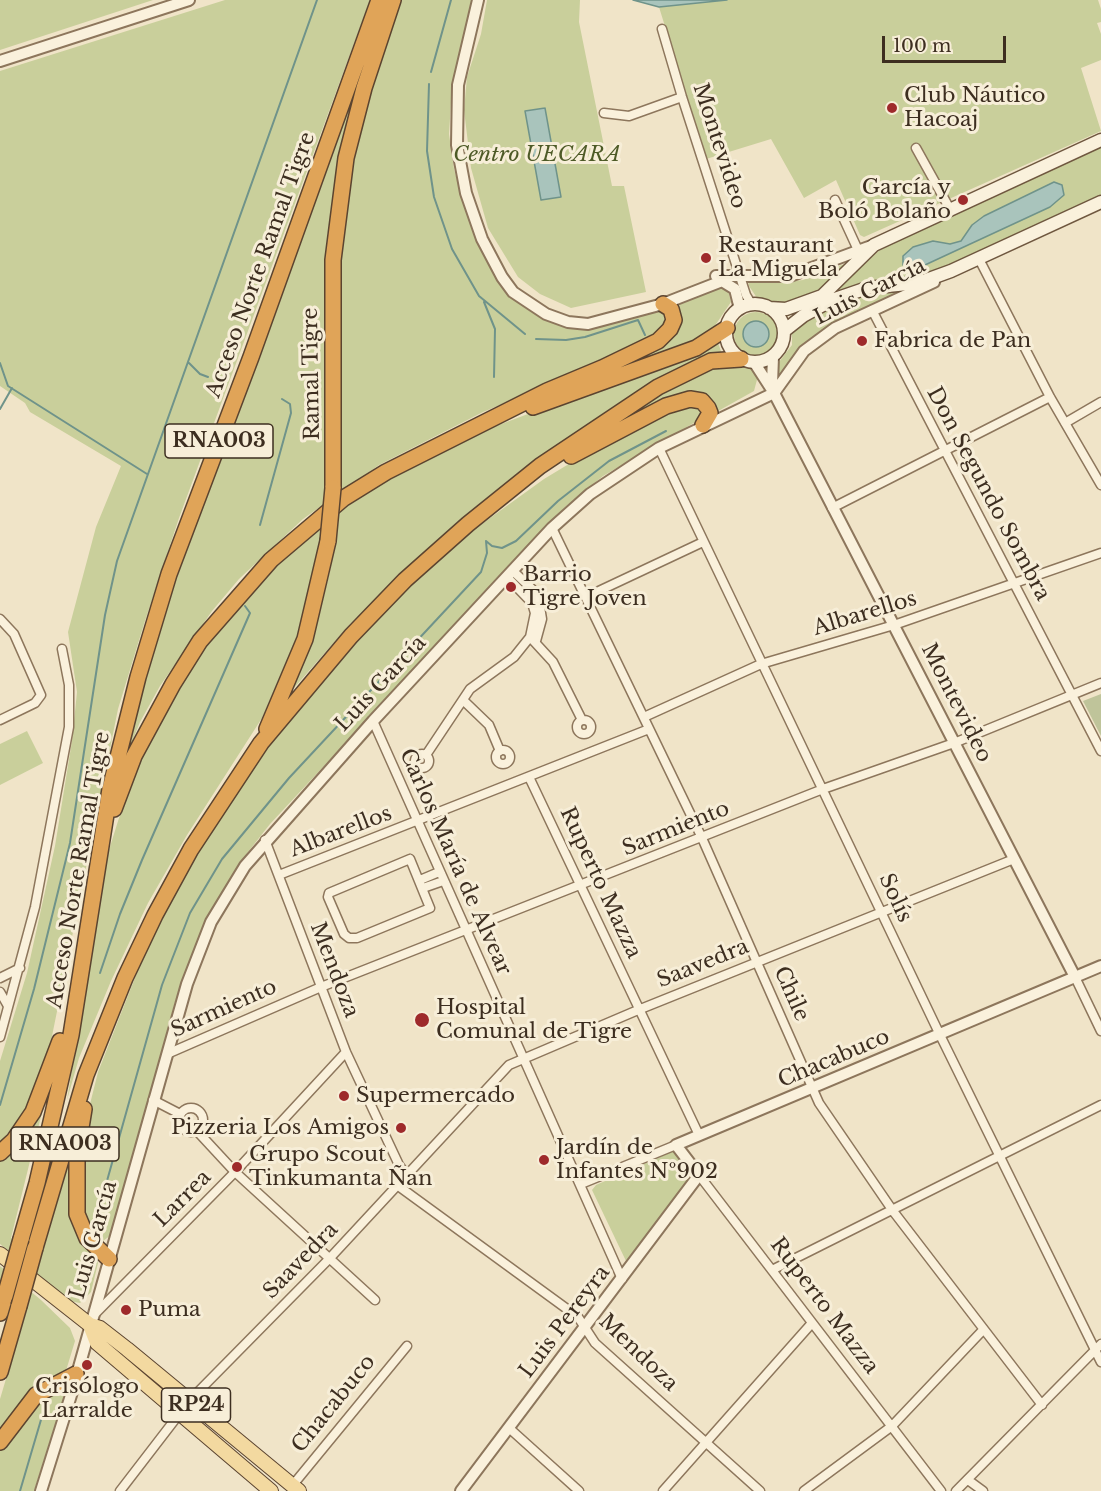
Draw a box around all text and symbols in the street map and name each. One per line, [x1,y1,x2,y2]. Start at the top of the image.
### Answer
scale bar [885,24,1010,62]
text: 100 m [893,35,951,57]
street label: Montevideo [687,80,751,212]
place label: Club Náutico Hacoaj [904,83,1045,133]
marker: Club Náutico Hacoaj [885,101,899,115]
street label: Acceso Norte Ramal Tigre [201,129,321,401]
park label: Centro UECARA [453,142,621,168]
place label: García y Boló Bolaño [818,175,951,225]
marker: García y Boló Bolaño [956,193,970,207]
place label: Restaurant La Miguela [718,233,838,283]
marker: Restaurant La Miguela [699,251,713,265]
street label: Luis García [810,253,930,331]
street label: Ramal Tigre [298,307,326,441]
place label: Fabrica de Pan [874,328,1031,354]
marker: Fabrica de Pan [855,334,869,348]
street label: Don Segundo Sombra [921,383,1055,605]
road number: RNA003 [165,424,273,458]
place label: Barrio Tigre Joven [523,562,647,612]
marker: Barrio Tigre Joven [504,580,518,594]
street label: Albarellos [810,586,920,642]
street label: Luis García [330,631,432,737]
street label: Montevideo [915,639,997,767]
street label: Acceso Norte Ramal Tigre [42,730,116,1010]
street label: Carlos María de Alvear [394,745,516,979]
street label: Sarmiento [619,796,733,862]
street label: Albarellos [286,801,396,863]
street label: Ruperto Mazza [554,803,646,963]
street label: Solís [873,870,917,926]
street label: Mendoza [304,919,364,1021]
street label: Saavedra [653,934,753,994]
street label: Chile [768,963,814,1025]
street label: Sarmiento [167,974,281,1044]
place label: Hospital Comunal de Tigre [436,995,632,1045]
marker: Hospital Comunal de Tigre [413,1011,431,1029]
street label: Chacabuco [774,1024,894,1094]
place label: Supermercado [356,1083,515,1109]
marker: Supermercado [337,1089,351,1103]
place label: Pizzeria Los Amigos [171,1115,389,1141]
marker: Pizzeria Los Amigos [394,1121,408,1135]
road number: RNA003 [11,1127,119,1161]
place label: Jardín de Infantes Nº902 [556,1135,718,1185]
place label: Grupo Scout Tinkumanta Ñan [249,1142,432,1192]
marker: Jardín de Infantes Nº902 [537,1153,551,1167]
marker: Grupo Scout Tinkumanta Ñan [230,1160,244,1174]
street label: Larrea [149,1165,217,1233]
street label: Luis García [65,1178,123,1302]
street label: Saavedra [258,1218,344,1304]
street label: Ruperto Mazza [765,1233,883,1379]
street label: Luis Pereyra [514,1261,616,1383]
place label: Puma [138,1297,201,1323]
marker: Puma [119,1303,133,1317]
street label: Mendoza [593,1309,683,1397]
street label: Chacabuco [287,1350,381,1458]
marker: Crisólogo Larralde [80,1358,94,1372]
place label: Crisólogo Larralde [35,1374,139,1424]
road number: RP24 [162,1388,230,1422]

